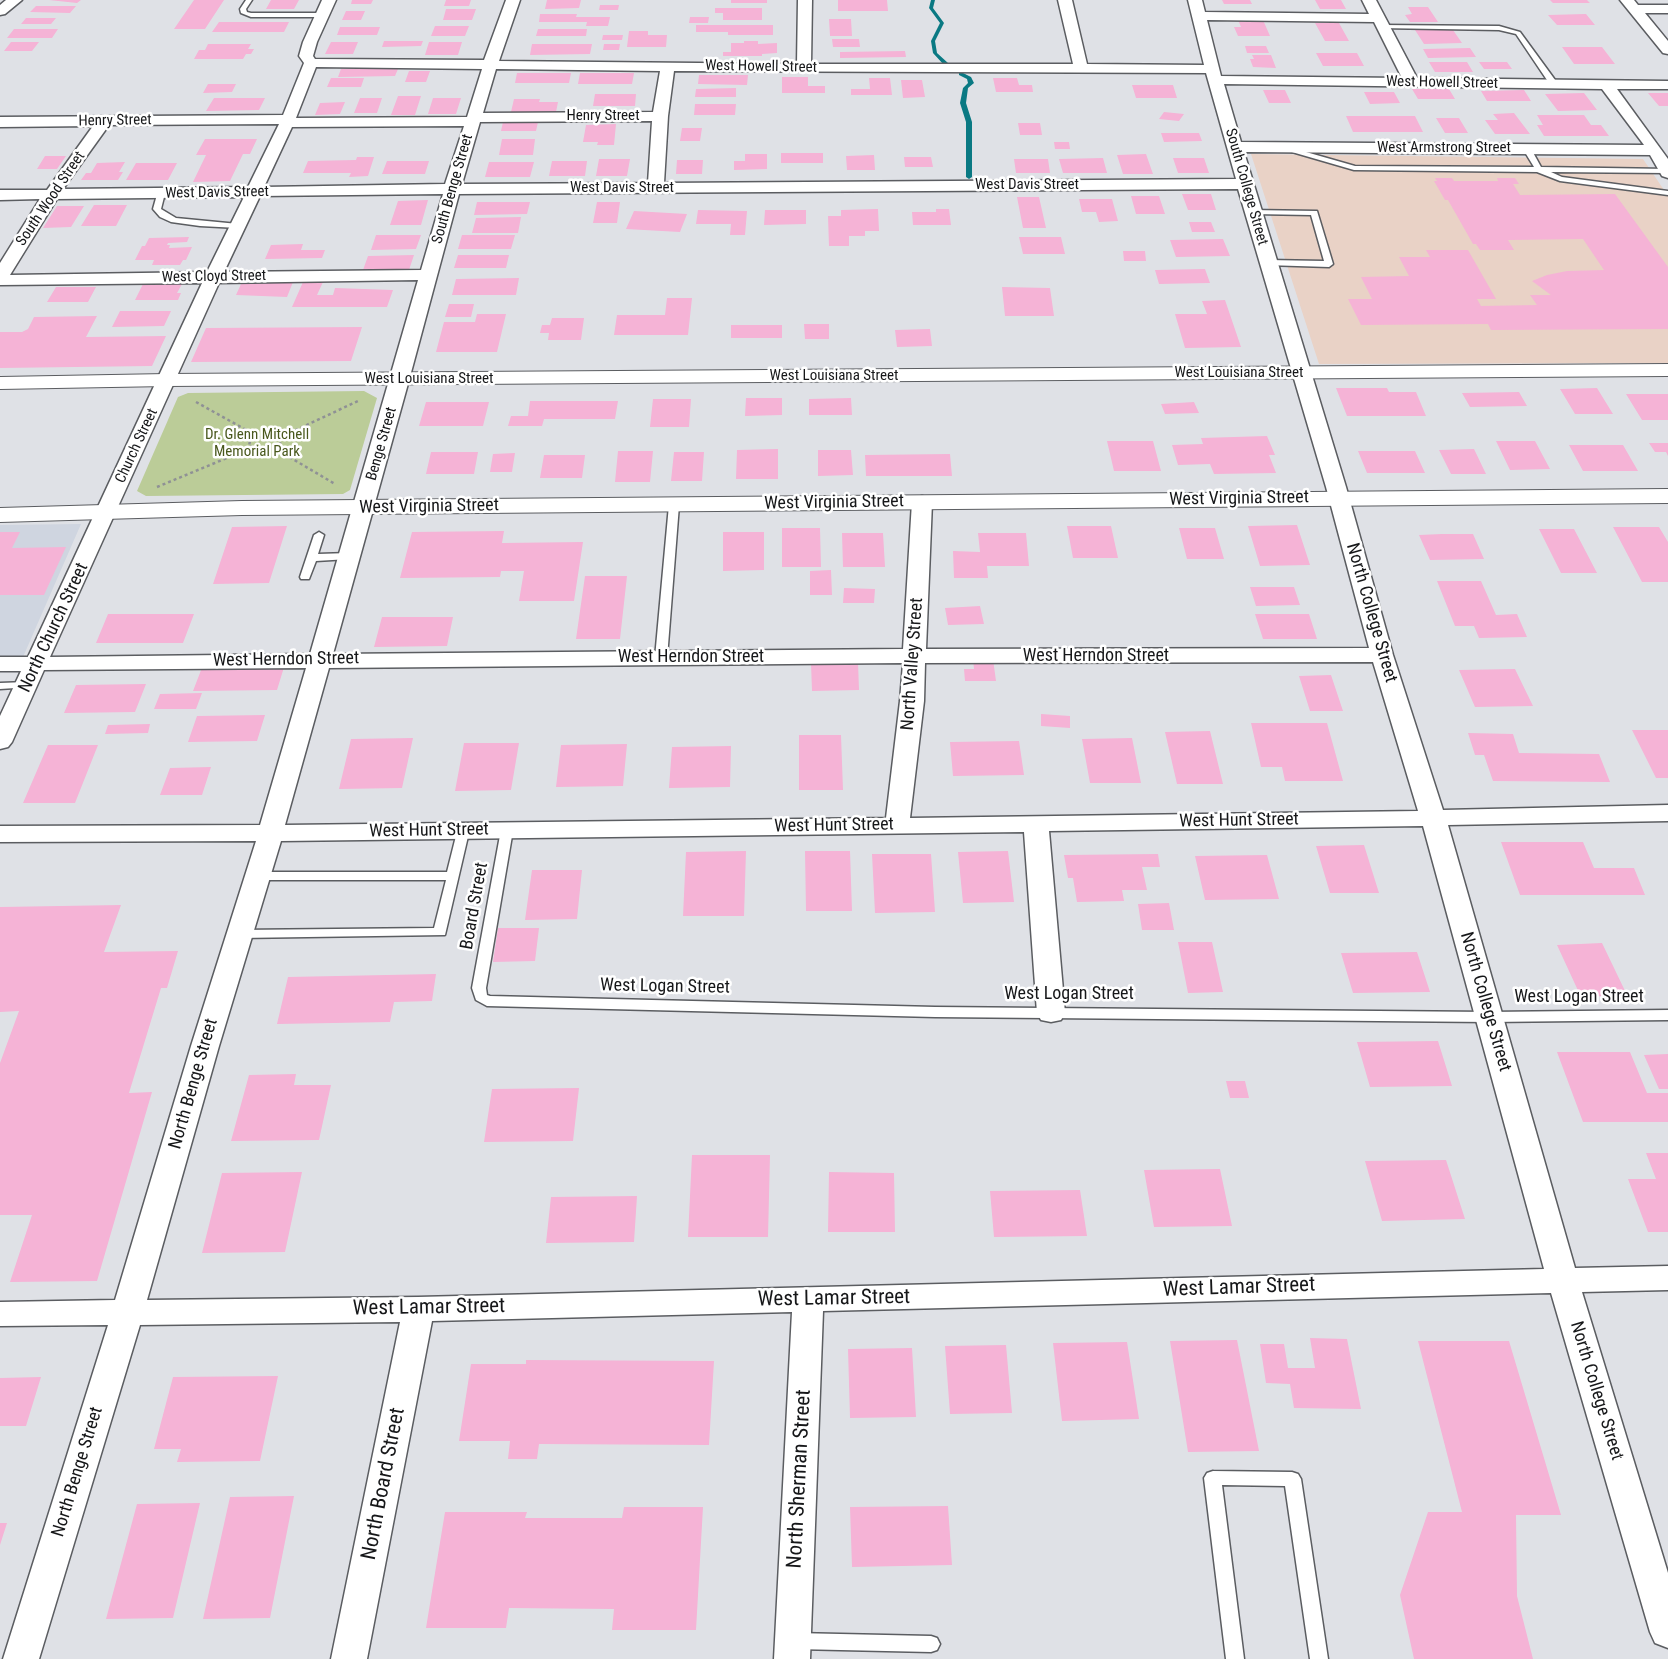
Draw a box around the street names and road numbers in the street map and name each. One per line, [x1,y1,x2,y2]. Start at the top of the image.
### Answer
street label: West Howell Street [705,57,817,77]
street label: West Howell Street [1386,73,1498,93]
street label: Henry Street [566,107,640,125]
street label: Henry Street [78,111,152,131]
street label: South College Street [1221,127,1271,247]
street label: South Benge Street [429,132,477,246]
street label: West Armstrong Street [1377,139,1511,157]
street label: South Wood Street [13,148,89,250]
street label: West Davis Street [975,176,1079,194]
street label: West Davis Street [570,179,674,197]
street label: West Davis Street [165,183,269,203]
street label: West Cloyd Street [162,267,266,287]
street label: West Louisiana Street [1175,364,1303,382]
street label: West Louisiana Street [770,367,898,385]
street label: West Louisiana Street [365,370,493,388]
street label: Benge Street [363,405,401,483]
street label: Church Street [112,406,162,486]
street label: West Virginia Street [1169,487,1309,511]
street label: West Virginia Street [764,491,904,515]
street label: West Virginia Street [359,495,499,519]
street label: North College Street [1341,541,1401,685]
street label: North Church Street [15,560,93,696]
street label: North Valley Street [898,597,928,731]
street label: West Herndon Street [1023,645,1169,667]
street label: West Herndon Street [618,646,764,668]
street label: West Herndon Street [213,648,359,672]
street label: West Hunt Street [1179,809,1299,833]
street label: West Hunt Street [774,814,894,838]
street label: West Hunt Street [369,819,489,843]
street label: Board Street [457,861,493,951]
street label: North College Street [1455,930,1515,1074]
street label: West Logan Street [600,975,730,999]
street label: West Logan Street [1004,983,1134,1005]
street label: West Logan Street [1514,986,1644,1008]
street label: North Benge Street [165,1016,223,1152]
street label: West Lamar Street [1162,1273,1316,1303]
street label: West Lamar Street [758,1285,910,1313]
street label: West Lamar Street [353,1294,505,1322]
street label: North College Street [1565,1319,1627,1463]
street label: North Sherman Street [783,1389,817,1569]
street label: North Benge Street [48,1404,108,1540]
street label: North Board Street [357,1406,411,1562]

